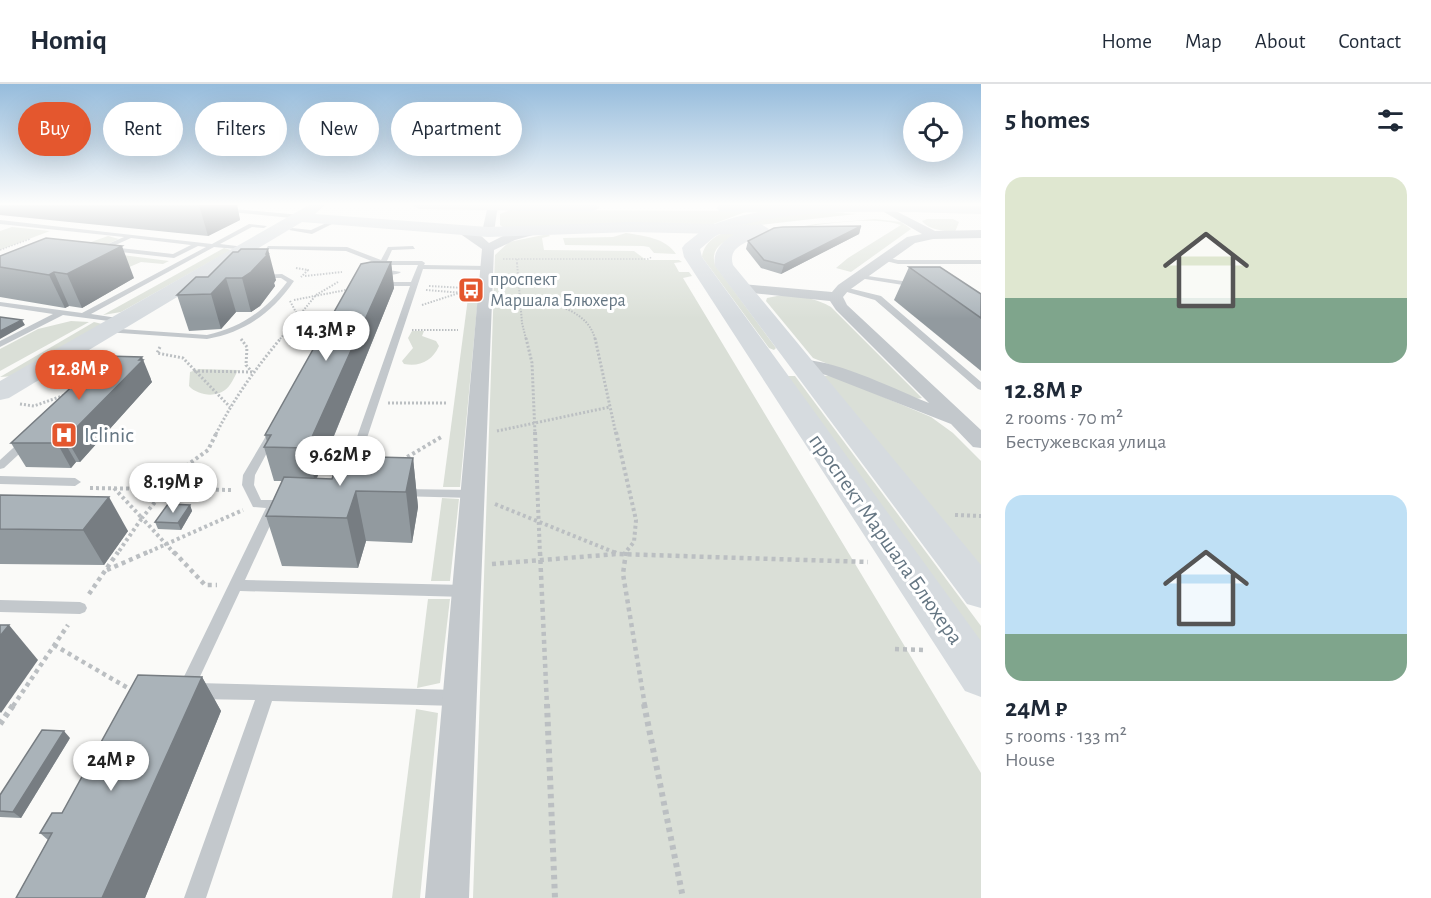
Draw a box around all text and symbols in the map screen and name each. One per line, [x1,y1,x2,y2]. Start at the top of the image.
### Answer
text: Homiq [30,27,107,55]
text: Home [1101,31,1152,52]
text: Map [1185,31,1222,52]
text: About [1255,31,1305,52]
text: Contact [1338,31,1401,52]
chip: Buy [18,102,91,156]
chip: Rent [103,102,183,156]
chip: Filters [195,102,287,156]
chip: New [299,102,379,156]
chip: Apartment [391,102,522,156]
map controls [903,102,963,162]
button: locate [903,102,963,162]
icon: filters [1374,104,1407,137]
text: 5 homes [1005,107,1090,133]
icon: home [1152,216,1260,324]
place label: проспект Маршала Блюхера [490,271,626,310]
bus stop icon: проспект Маршала Блюхера [456,275,486,305]
pin: 14.3M ₽ [271,311,381,362]
text: 14.3M ₽ [297,320,355,340]
pin: 12.8M ₽ [24,350,134,401]
text: 12.8M ₽ [49,359,109,379]
text: 12.8M ₽ [1005,377,1082,403]
text: 2 rooms · 70 m² [1005,408,1123,428]
hospital icon: Iclinic [49,420,79,450]
place label: Iclinic [84,424,134,446]
street label: проспект Маршала Блюхера [805,430,967,648]
text: Бестужевская улица [1005,432,1166,452]
pin: 9.62M ₽ [285,436,395,487]
text: 9.62M ₽ [309,445,371,465]
pin: 8.19M ₽ [118,463,228,514]
text: 8.19M ₽ [143,472,203,492]
icon: home [1152,534,1260,642]
text: 24M ₽ [1005,695,1067,721]
text: 5 rooms · 133 m² [1005,726,1127,746]
pin: 24M ₽ [69,741,153,792]
text: 24M ₽ [87,750,135,770]
text: House [1005,750,1055,770]

